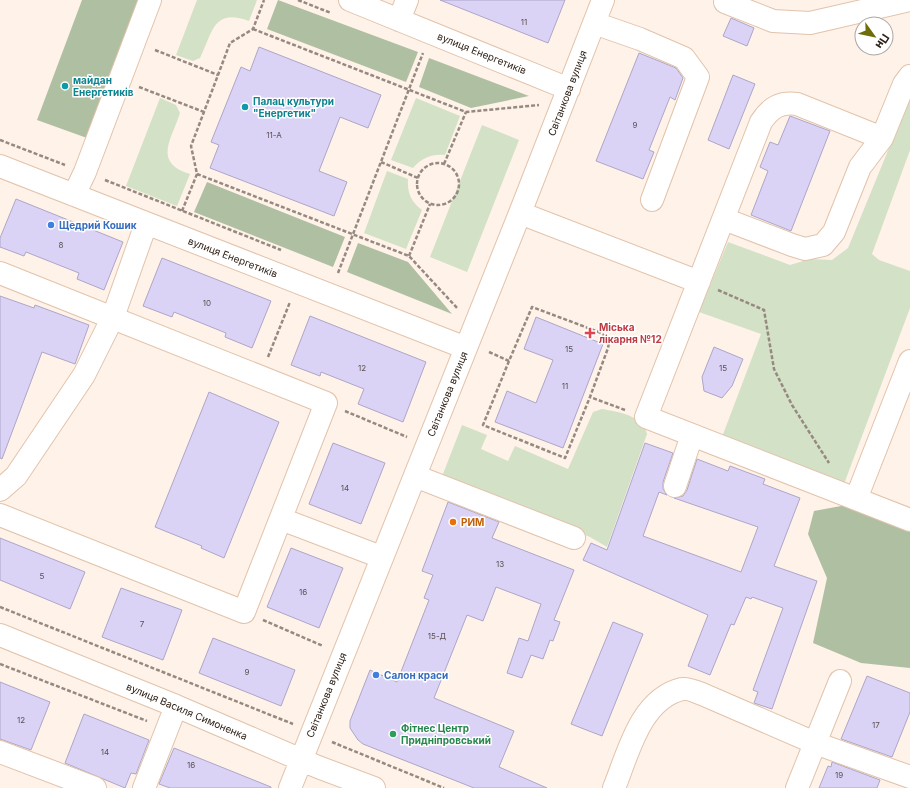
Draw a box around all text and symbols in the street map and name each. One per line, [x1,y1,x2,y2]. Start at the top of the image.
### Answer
north arrow [854,16,894,56]
house number: 11 [521,17,527,27]
street label: вулиця Енергетиків [436,30,529,76]
text: Пн [872,31,892,52]
street label: Світанкова вулиця [545,48,589,138]
place label: майдан Енергетиків [73,74,134,98]
marker: майдан Енергетиків [60,81,70,91]
place label: Палац культури "Енергетик" [253,95,334,119]
marker: Палац культури "Енергетик" [240,102,250,112]
house number: 9 [633,120,638,130]
house number: 11-А [266,130,282,140]
place label: Щедрий Кошик [59,219,137,231]
marker: Щедрий Кошик [46,220,56,230]
street label: вулиця Енергетиків [187,234,280,280]
house number: 8 [59,240,64,250]
house number: 10 [203,298,211,308]
place label: Міська лікарня №12 [599,321,662,345]
marker: Міська лікарня №12 [584,327,596,339]
house number: 15 [565,344,573,354]
street label: Світанкова вулиця [424,350,470,438]
house number: 12 [358,363,366,373]
house number: 15 [719,363,727,373]
house number: 11 [562,381,568,391]
house number: 14 [341,483,349,493]
place label: РИМ [461,516,484,528]
marker: РИМ [448,517,458,527]
house number: 13 [496,559,504,569]
house number: 5 [40,571,45,581]
house number: 16 [299,587,307,597]
house number: 7 [140,619,145,629]
house number: 15-Д [428,631,447,641]
street label: Світанкова вулиця [303,651,349,739]
house number: 9 [245,667,250,677]
place label: Салон краси [384,669,448,681]
marker: Салон краси [371,670,381,680]
street label: вулиця Василя Симоненка [125,680,249,742]
house number: 12 [17,715,25,725]
house number: 17 [872,720,880,730]
place label: Фітнес Центр Придніпровський [401,722,491,746]
marker: Фітнес Центр Придніпровський [388,729,398,739]
house number: 14 [101,747,109,757]
house number: 16 [187,760,195,770]
house number: 19 [835,770,843,780]

